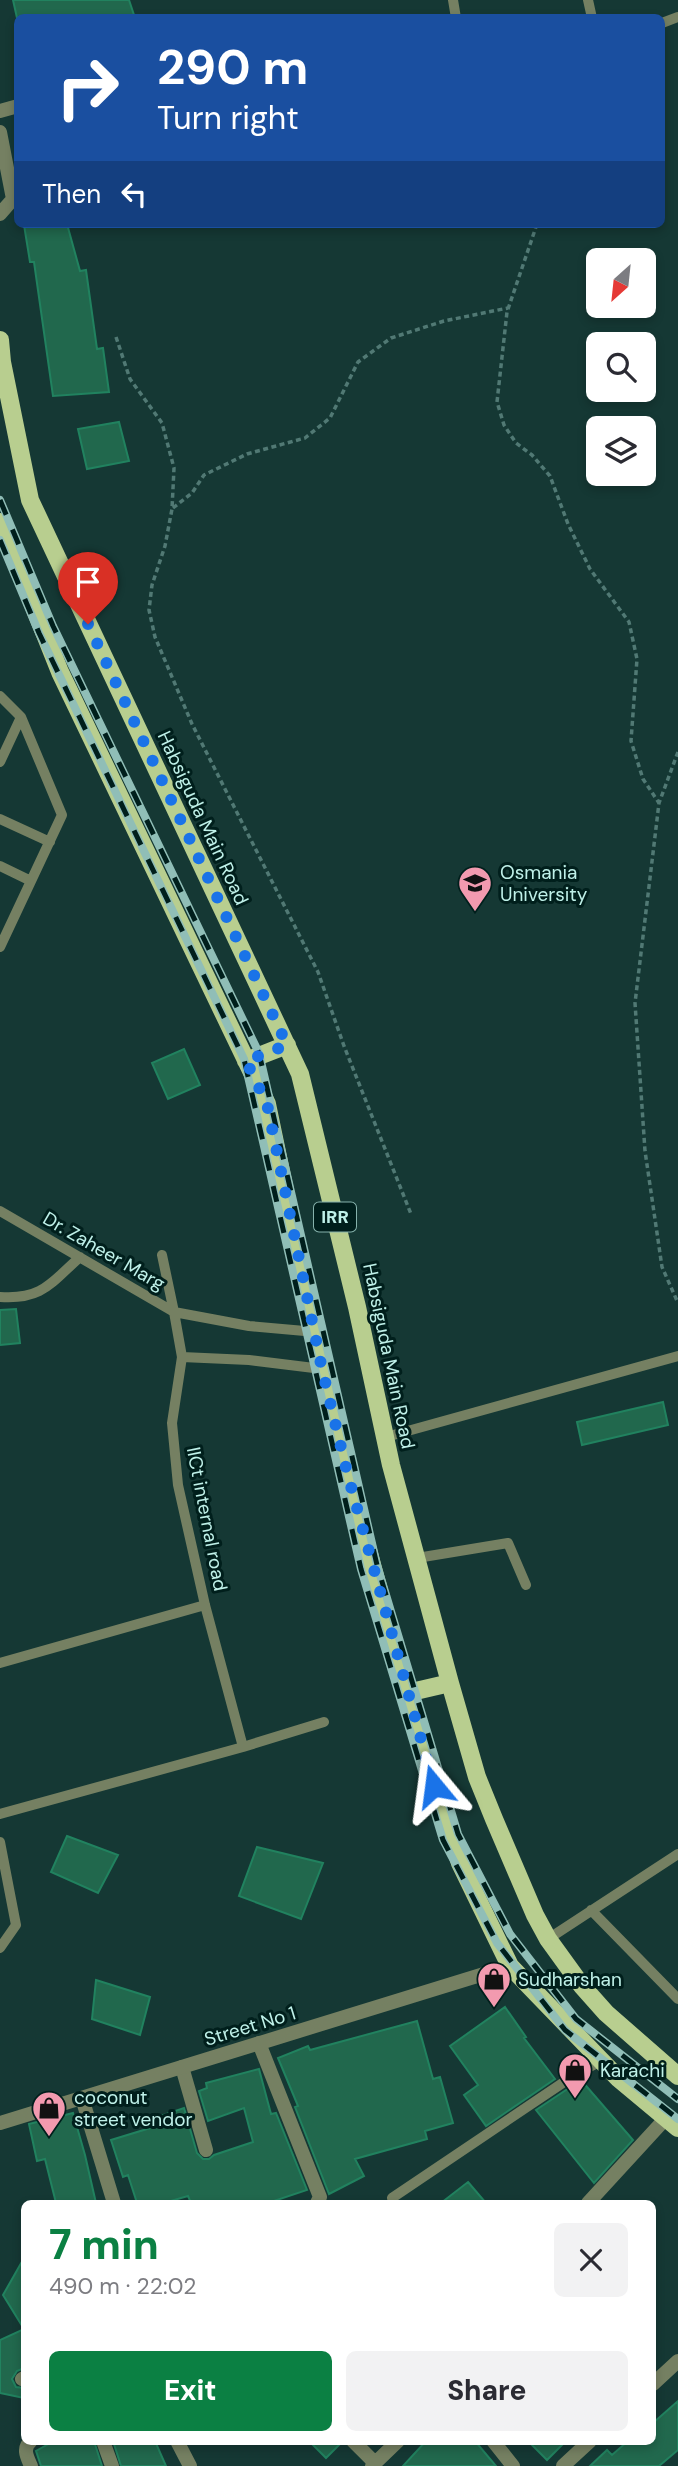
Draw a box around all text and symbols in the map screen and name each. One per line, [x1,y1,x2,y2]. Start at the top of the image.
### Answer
text: 290 m [157,35,308,99]
icon: right [42,42,133,133]
text: Turn right [157,97,299,139]
icon: left [115,175,153,213]
text: Then [42,177,101,211]
north arrow [586,248,656,318]
map controls [586,248,656,486]
button: search [586,332,656,402]
button: layers [586,416,656,486]
pin [58,552,118,624]
icon: arrive [69,563,107,601]
street label: Habsiguda Main Road [152,727,254,909]
place label: Osmania University [500,860,588,907]
school or university icon: Osmania University [456,864,494,913]
road number: IRR [314,1202,356,1232]
street label: Dr. Zaheer Marg [38,1206,170,1296]
street label: Habsiguda Main Road [357,1261,421,1451]
street label: IICt internal road [181,1445,233,1593]
position arrow [397,1749,471,1823]
shop icon: Sudharshan [475,1960,513,2009]
place label: Sudharshan [518,1967,622,1992]
street label: Street No 1 [201,2000,299,2052]
shop icon: Karachi [556,2051,594,2100]
place label: Karachi [600,2058,665,2083]
place label: coconut street vendor [74,2085,192,2132]
shop icon: coconut street vendor [30,2089,68,2138]
text: 7 min [49,2217,159,2272]
button: close [554,2223,628,2297]
text: 490 m · 22:02 [49,2271,196,2301]
button: Exit [49,2351,332,2431]
button: Share [346,2351,628,2431]

